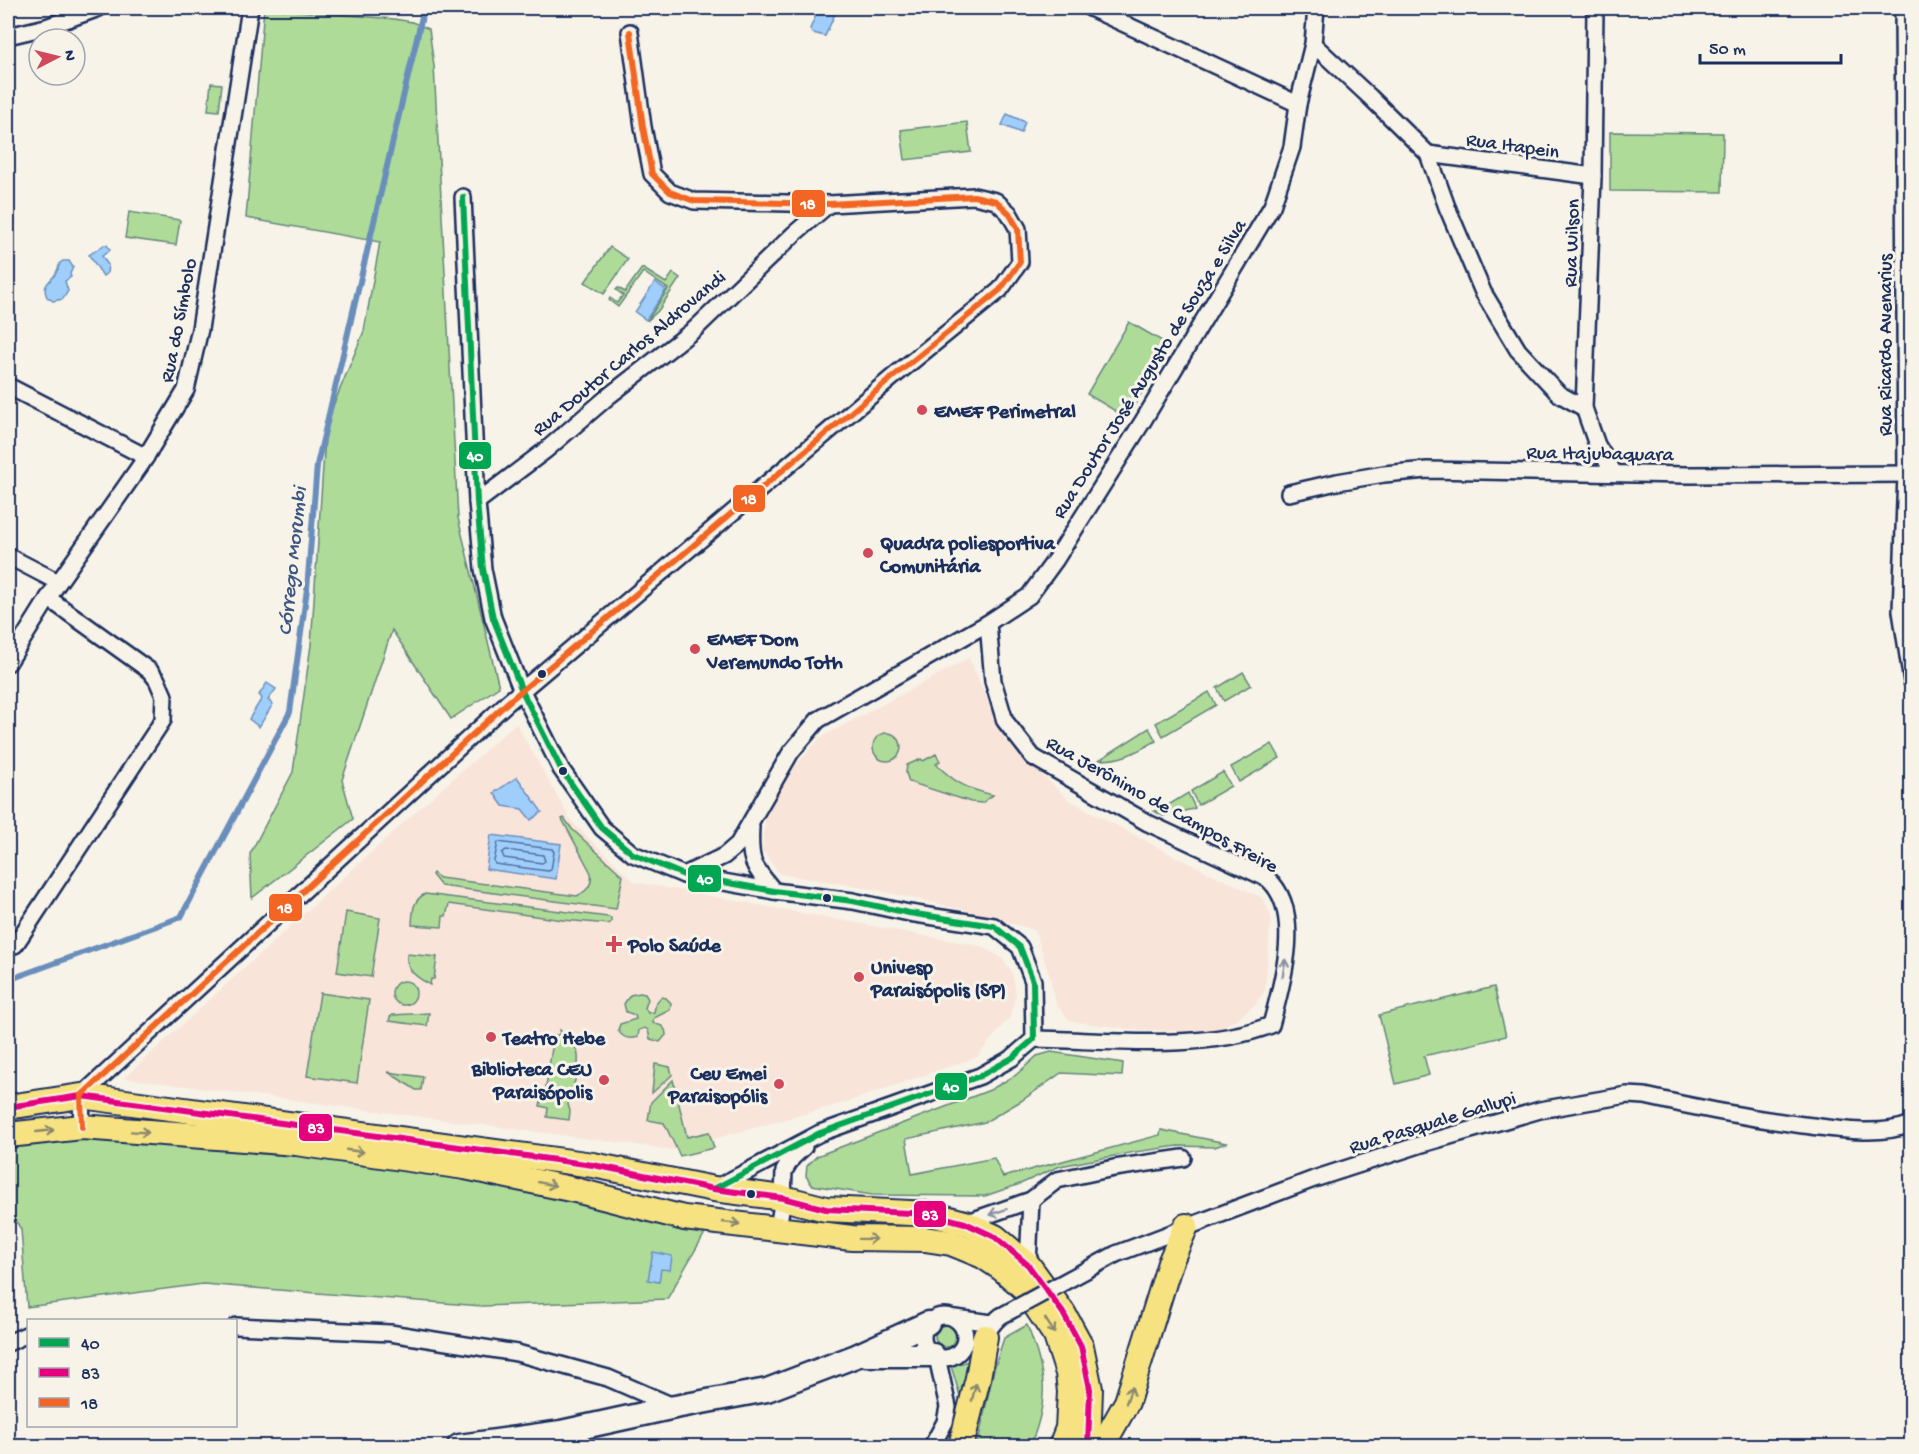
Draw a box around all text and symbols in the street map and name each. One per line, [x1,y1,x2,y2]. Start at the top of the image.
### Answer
north arrow [27,27,87,87]
scale bar [1700,27,1841,65]
text: 50 m [1709,40,1746,61]
text: N [58,49,79,62]
street label: Rua Itapein [1464,130,1561,165]
line badge: 18 [791,189,826,218]
text: 18 [799,197,816,216]
street label: Rua Wilson [1560,198,1587,288]
street label: Rua Doutor José Augusto de Souza e Silva [1049,215,1253,524]
street label: Rua Ricardo Avenarius [1876,253,1899,436]
street label: Rua do Símbolo [157,257,204,385]
street label: Rua Doutor Carlos Aldrovandi [529,267,732,442]
place label: EMEF Perimetral [934,402,1076,425]
marker: EMEF Perimetral [915,403,929,417]
line badge: 40 [458,441,492,470]
street label: Rua Itajubaquara [1526,443,1675,468]
text: 40 [466,449,483,468]
water label: Córrego Morumbi [274,483,315,637]
line badge: 18 [732,484,766,513]
text: 18 [740,492,757,511]
place label: Quadra poliesportiva Comunitária [879,534,1056,580]
marker: Quadra poliesportiva Comunitária [861,546,875,560]
place label: EMEF Dom Veremundo Toth [706,630,843,676]
marker: EMEF Dom Veremundo Toth [688,642,702,656]
unlabelled marker [536,668,548,680]
street label: Rua Jerônimo de Campos Freire [1041,733,1282,880]
unlabelled marker [557,765,569,777]
line badge: 40 [687,864,722,893]
text: 40 [696,872,713,891]
unlabelled marker [821,892,833,904]
line badge: 18 [268,893,303,922]
text: 18 [276,901,293,920]
marker: Polo Saúde [605,935,623,953]
place label: Polo Saúde [627,936,721,959]
place label: Univesp Paraisópolis (SP) [870,958,1006,1004]
one-way arrow [1279,959,1290,978]
marker: Univesp Paraisópolis (SP) [852,970,866,984]
place label: Teatro Hebe [501,1029,606,1052]
marker: Teatro Hebe [484,1030,498,1044]
place label: Biblioteca CEU Paraisópolis [471,1060,594,1106]
place label: Ceu Emei Paraisopólis [667,1064,769,1110]
line badge: 40 [934,1072,968,1101]
marker: Biblioteca CEU Paraisópolis [597,1073,611,1087]
marker: Ceu Emei Paraisopólis [772,1077,786,1091]
text: 40 [942,1080,959,1099]
street label: Rua Pasquale Gallupi [1347,1088,1519,1161]
line badge: 83 [298,1113,333,1142]
text: 83 [307,1121,325,1140]
one-way arrow [34,1125,54,1136]
one-way arrow [130,1126,150,1137]
one-way arrow [345,1146,365,1157]
one-way arrow [537,1179,557,1190]
unlabelled marker [745,1188,757,1200]
line badge: 83 [913,1200,947,1228]
one-way arrow [989,1207,1008,1218]
text: 83 [921,1208,939,1227]
one-way arrow [721,1218,741,1229]
one-way arrow [858,1233,878,1244]
one-way arrow [1044,1317,1056,1334]
legend [27,1319,237,1427]
text: 40 [81,1335,100,1356]
text: 83 [81,1365,100,1386]
one-way arrow [969,1383,981,1402]
one-way arrow [1124,1386,1135,1405]
text: 18 [80,1395,98,1416]

